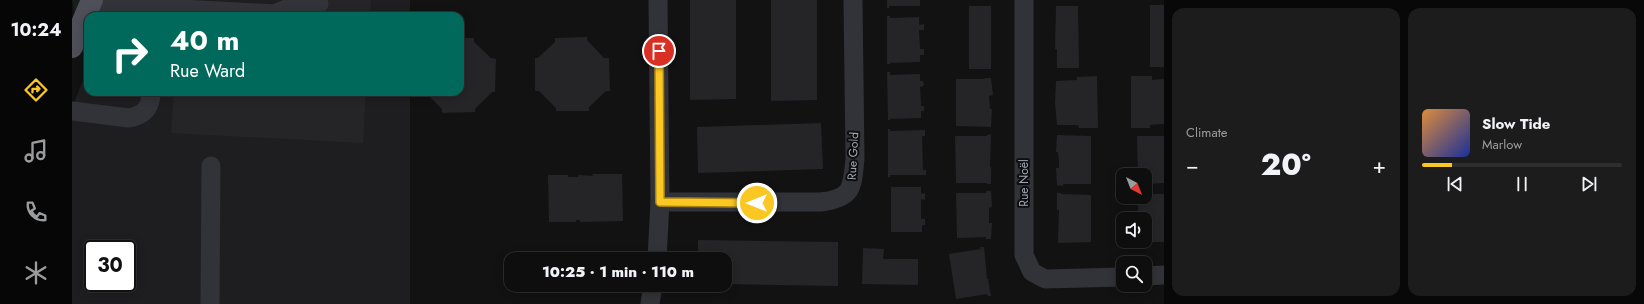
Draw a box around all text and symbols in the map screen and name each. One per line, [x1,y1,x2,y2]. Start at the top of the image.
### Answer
text: 10:24 [10,17,62,43]
text: 40 m [170,20,239,61]
icon: right [104,28,156,80]
pin [642,34,676,68]
icon: arrive [648,40,670,62]
text: Rue Ward [170,58,245,84]
icon: directions [22,76,50,104]
text: Slow Tide [1482,113,1550,135]
text: Climate [1186,123,1227,142]
street label: Rue Gold [843,131,863,181]
text: Marlow [1482,135,1522,154]
icon: music [22,137,50,165]
text: 20° [1261,143,1311,186]
text: − [1186,149,1199,181]
text: + [1372,149,1386,181]
street label: Rue Noël [1015,159,1033,207]
north arrow [1116,168,1152,204]
map controls [1116,168,1152,292]
icon: previous [1444,173,1466,195]
icon: pause [1511,173,1533,195]
icon: next [1578,173,1600,195]
position arrow [736,182,778,224]
icon: phone [22,198,50,226]
button: sound [1116,212,1152,248]
speed limit sign: 30 [84,240,136,292]
button: search [1116,256,1152,292]
icon: climate [22,259,50,287]
text: 10:25 · 1 min · 110 m [542,261,694,283]

